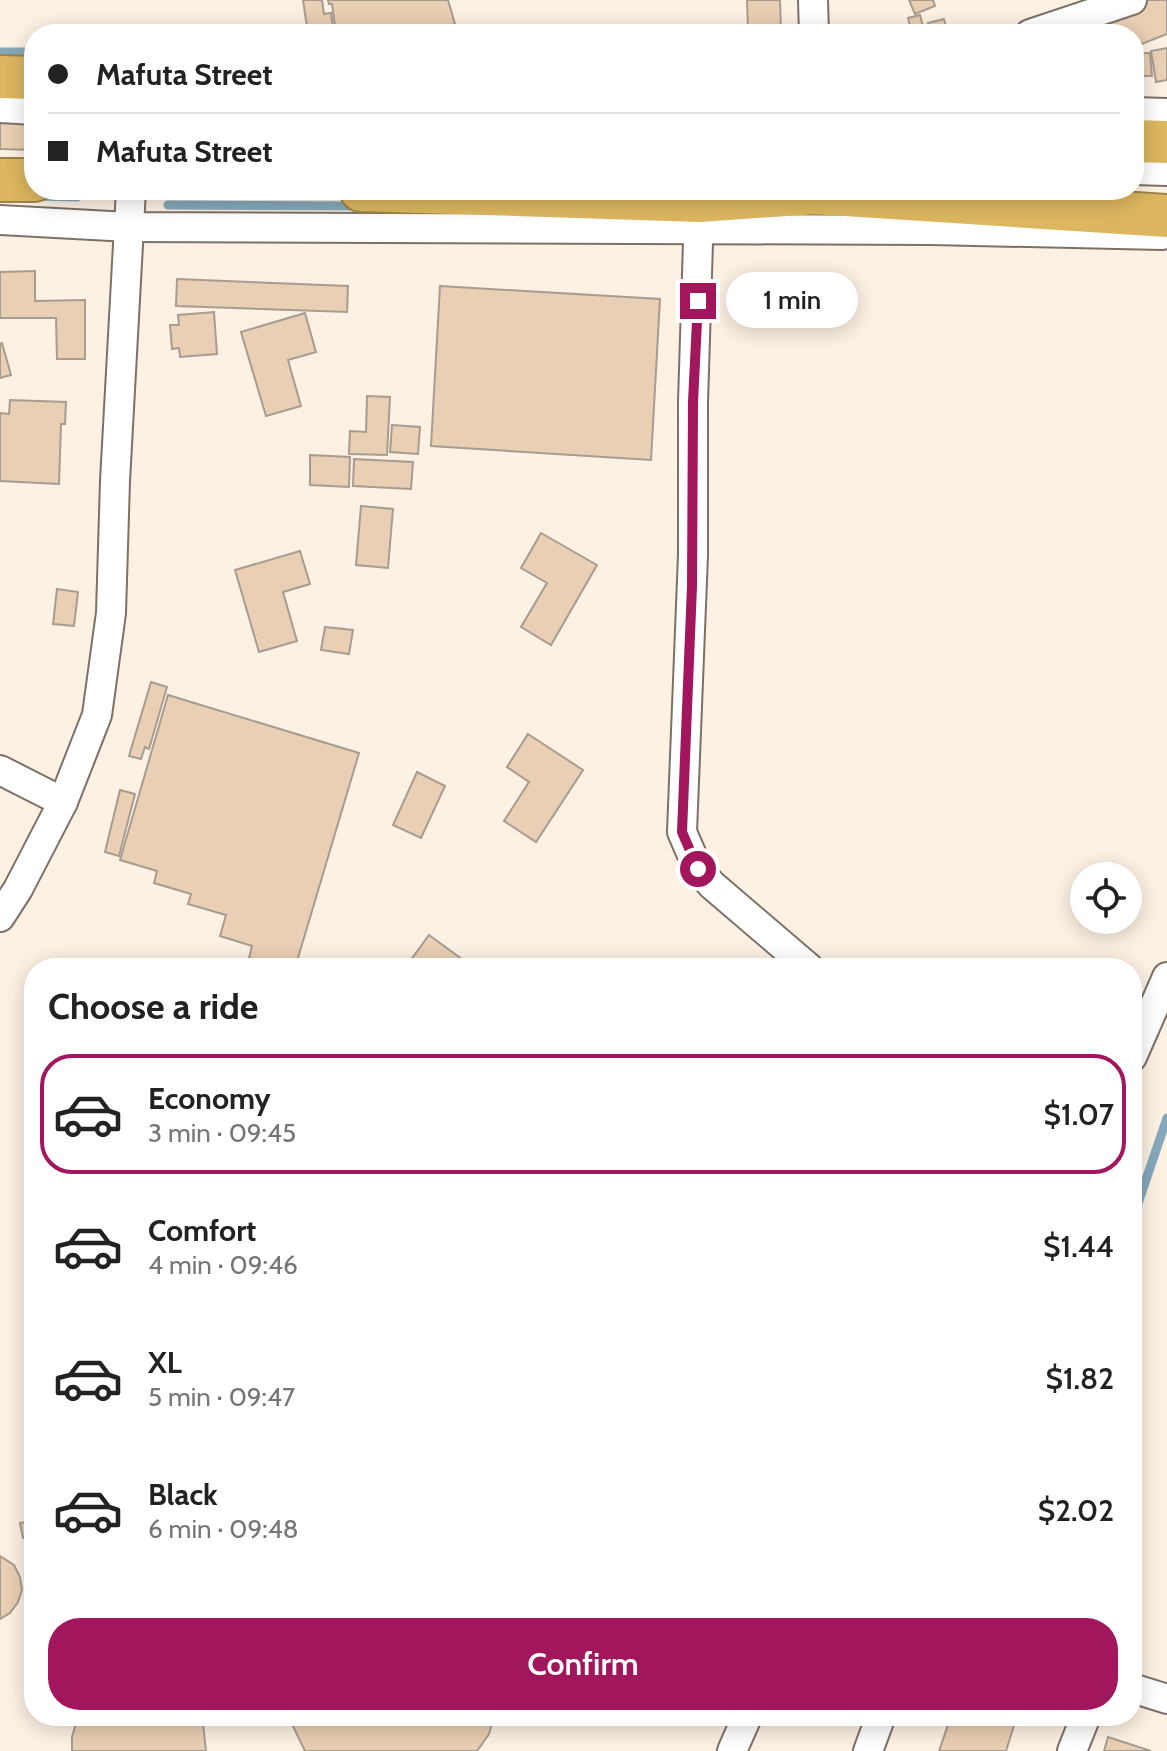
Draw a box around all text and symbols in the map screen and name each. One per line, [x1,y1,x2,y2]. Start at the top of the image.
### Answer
text: Mafuta Street [96,56,273,93]
text: Mafuta Street [96,133,273,170]
callout: 1 min [726,273,858,329]
route end [680,283,716,319]
text: 1 min [763,284,821,316]
route start [680,851,716,887]
map controls [1070,862,1142,934]
button: locate [1070,862,1142,934]
text: Choose a ride [48,984,258,1028]
icon: car [52,1078,124,1150]
text: Economy [148,1080,271,1117]
text: $1.07 [1044,1096,1114,1133]
text: 3 min · 09:45 [148,1117,296,1149]
icon: car [52,1210,124,1282]
text: Comfort [148,1212,256,1249]
text: $1.44 [1043,1228,1114,1265]
text: 4 min · 09:46 [148,1249,298,1281]
icon: car [52,1342,124,1414]
text: XL [148,1344,182,1381]
text: $1.82 [1045,1360,1114,1397]
text: 5 min · 09:47 [148,1381,295,1413]
icon: car [52,1474,124,1546]
text: Black [148,1476,218,1513]
text: $2.02 [1038,1492,1114,1529]
text: 6 min · 09:48 [148,1513,298,1545]
button: Confirm [48,1618,1118,1710]

